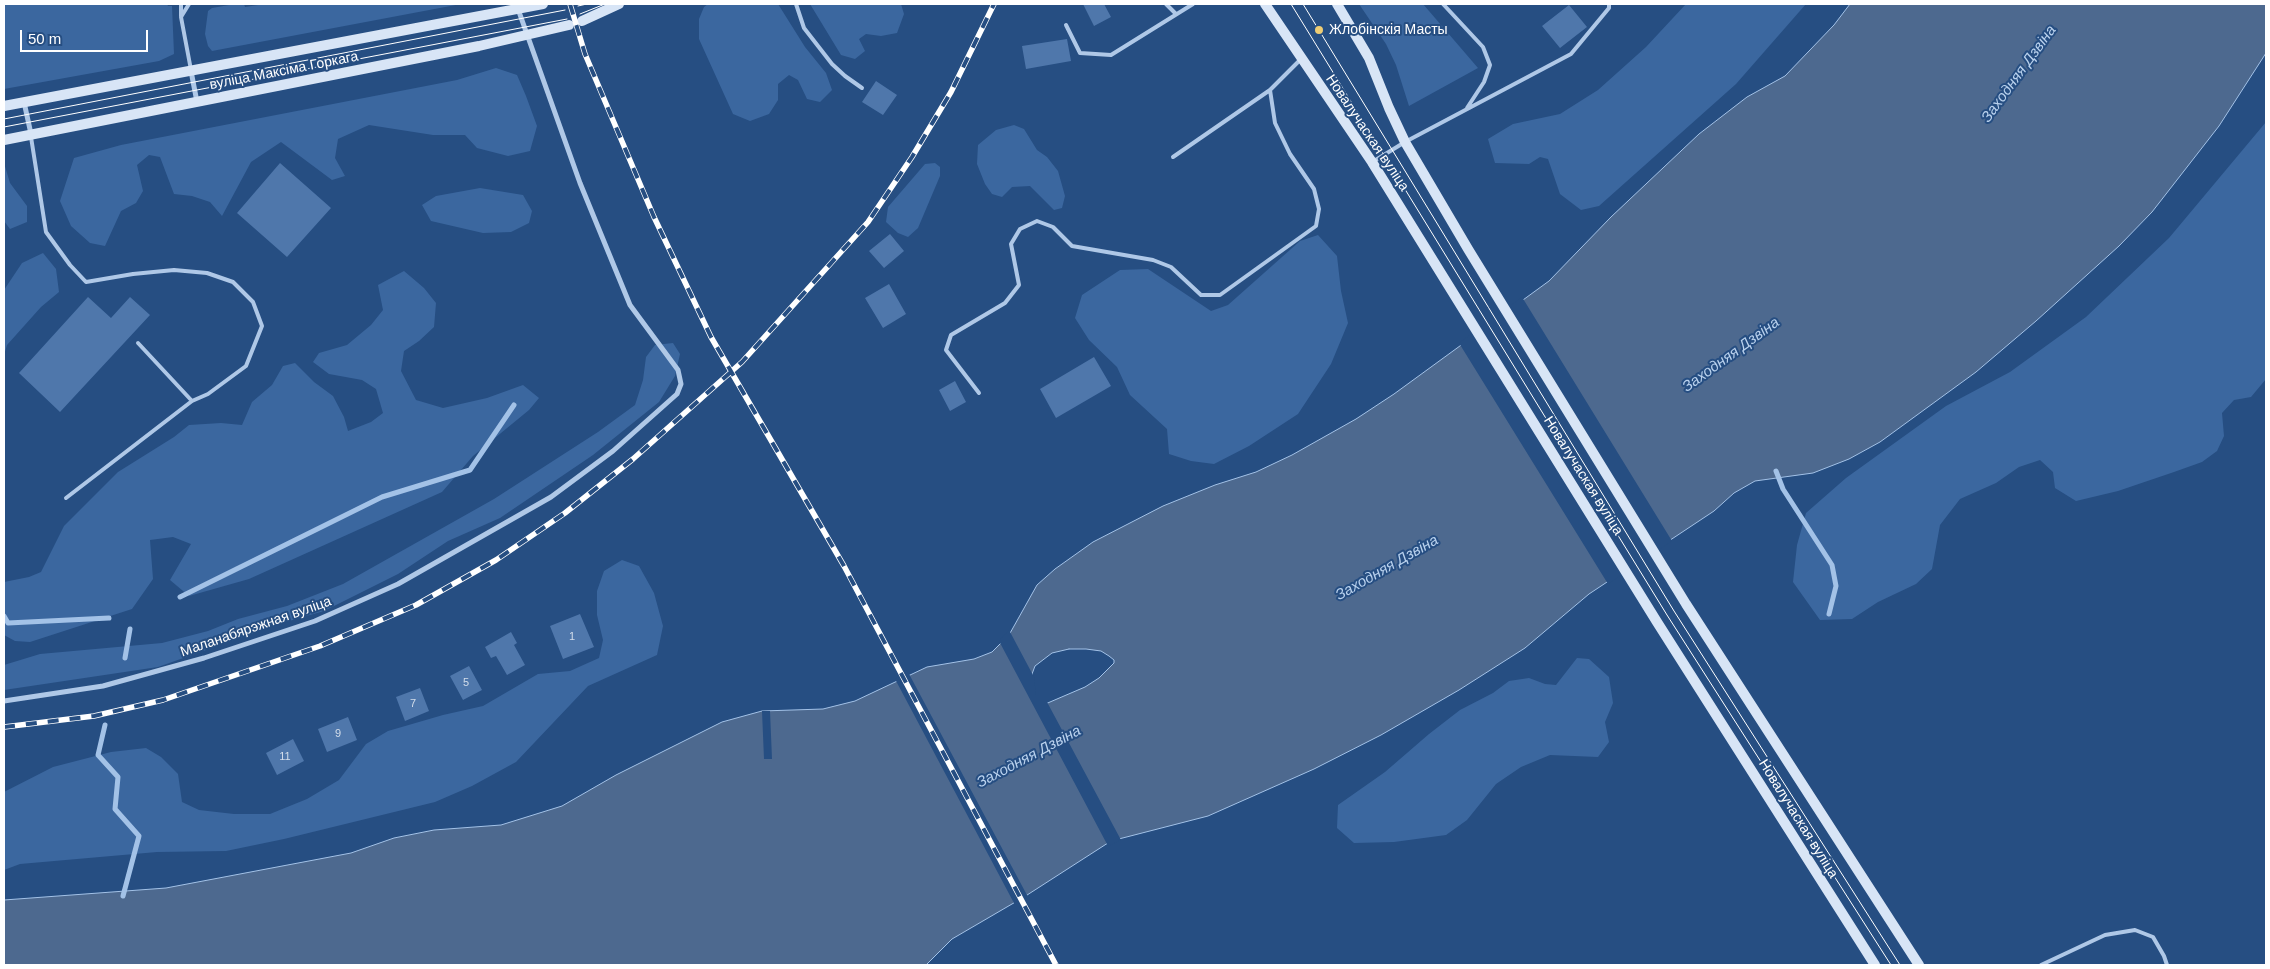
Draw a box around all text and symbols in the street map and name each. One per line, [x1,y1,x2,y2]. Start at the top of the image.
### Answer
scale bar [22,20,150,52]
place label: Жлобінскія Масты [1329,22,1448,38]
water label: Заходняя Дзвіна [1978,22,2060,126]
marker: Жлобінскія Масты [1313,24,1325,36]
text: 50 m [28,30,61,47]
street label: вуліца Максіма Горкага [208,48,360,94]
street label: Новалучаская вуліца [1322,72,1412,194]
water label: Заходняя Дзвіна [1679,314,1783,396]
street label: Новалучаская вуліца [1540,414,1626,538]
water label: Заходняя Дзвіна [1332,531,1442,605]
street label: Маланабярэжная вуліца [178,593,334,661]
house number: 1 [569,630,575,644]
house number: 5 [463,676,469,690]
house number: 7 [410,697,416,711]
water label: Заходняя Дзвіна [974,722,1084,792]
house number: 9 [335,727,341,741]
house number: 11 [279,750,291,764]
street label: Новалучаская вуліца [1755,757,1841,881]

